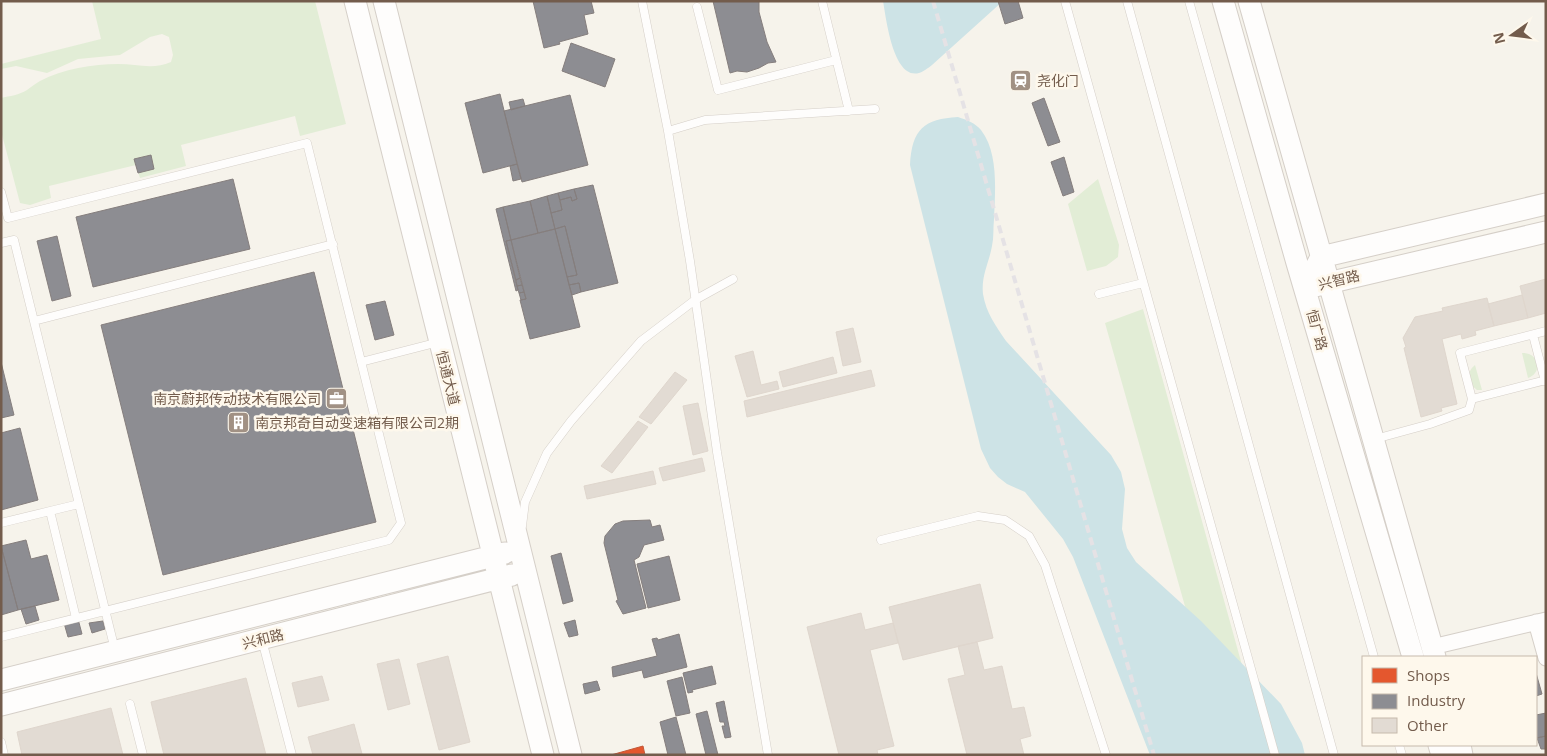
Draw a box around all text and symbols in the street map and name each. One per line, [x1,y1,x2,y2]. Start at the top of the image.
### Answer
north arrow [1487,10,1537,60]
text: N [1488,30,1509,46]
station icon: 尧化门 [1009,69,1033,93]
place label: 尧化门 [1037,71,1079,90]
street label: 兴智路 [1316,265,1362,294]
street label: 恒广路 [1303,307,1332,353]
street label: 恒通大道 [432,348,464,407]
office icon: 南京蔚邦传动技术有限公司 [325,387,349,411]
place label: 南京蔚邦传动技术有限公司 [153,389,321,408]
building icon: 南京邦奇自动变速箱有限公司2期 [227,411,251,435]
place label: 南京邦奇自动变速箱有限公司2期 [255,413,459,432]
street label: 兴和路 [240,624,286,653]
legend [1362,656,1537,746]
text: Shops [1407,665,1450,685]
text: Industry [1407,690,1465,710]
text: Other [1407,715,1448,735]

